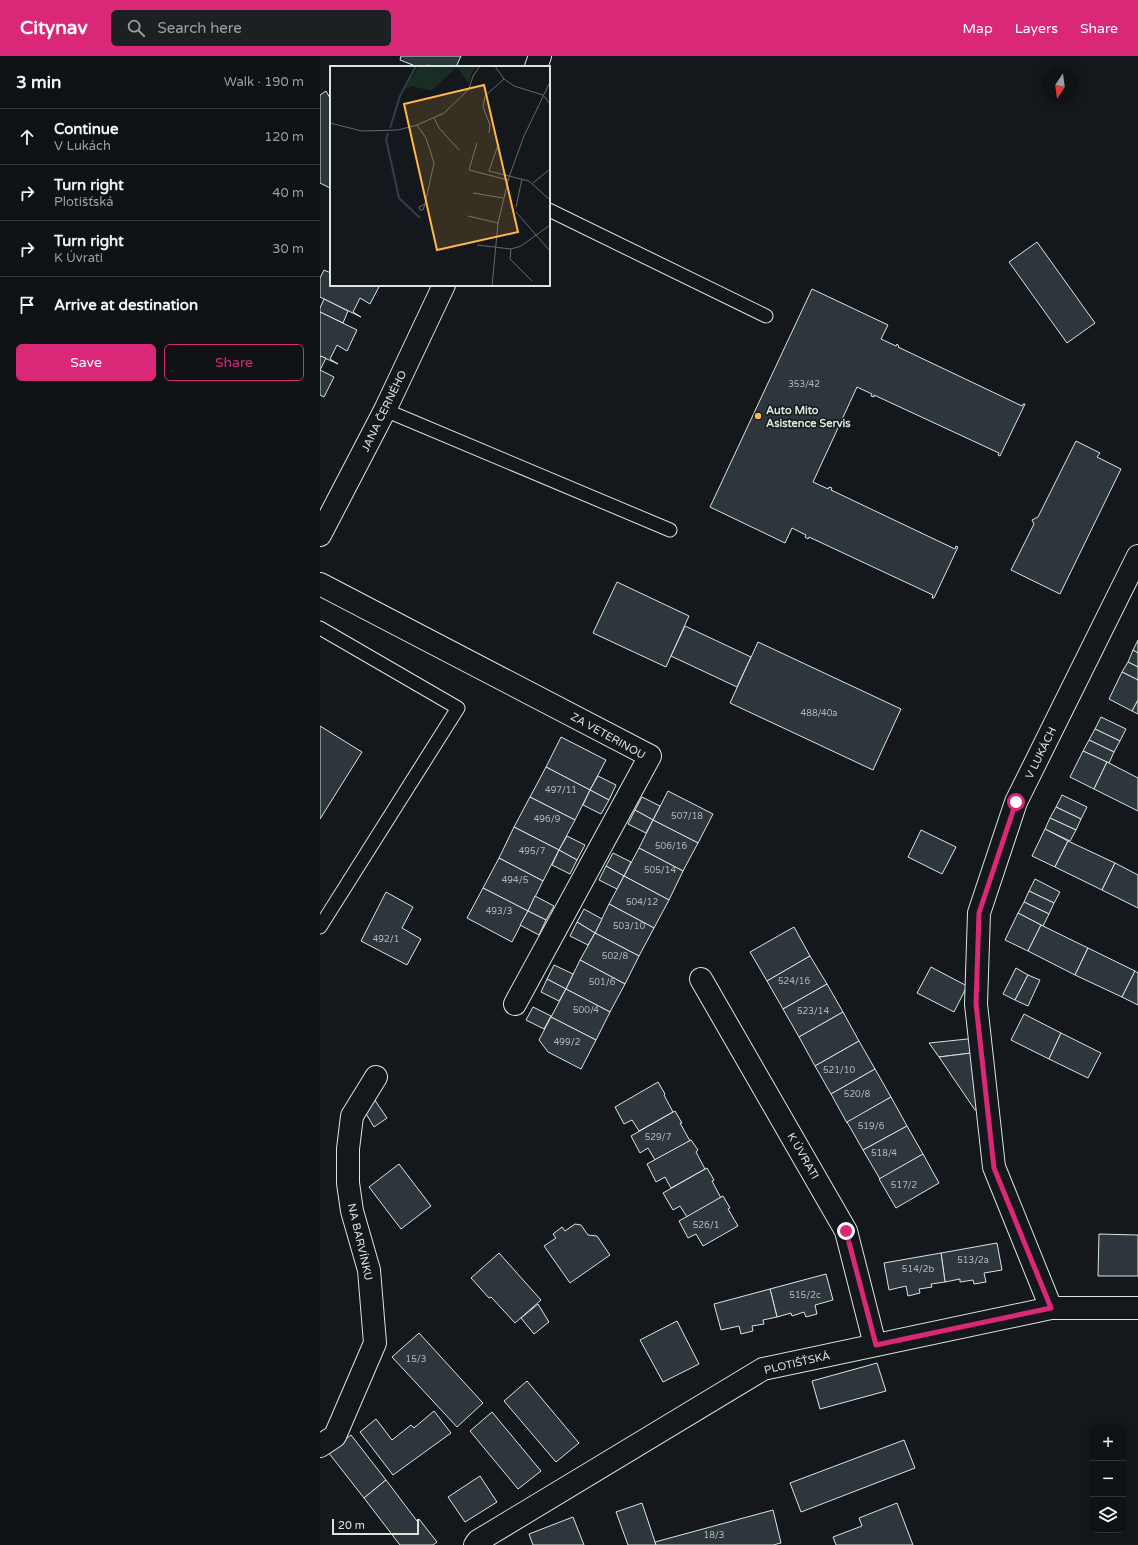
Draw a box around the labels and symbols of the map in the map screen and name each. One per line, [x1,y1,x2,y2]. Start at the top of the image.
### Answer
inset map [330,66,550,286]
north arrow [1042,68,1078,104]
street label: JANA ČERNÉHO [358,368,409,454]
house number: 353/42 [788,379,820,390]
place label: Auto Mito Asistence Servis [766,404,851,430]
marker: Auto Mito Asistence Servis [753,411,763,421]
house number: 488/40a [801,708,837,719]
street label: ZA VETERINOU [568,710,648,762]
street label: V LUKÁCH [1022,724,1059,781]
house number: 497/11 [545,785,577,796]
route start [1007,793,1025,811]
house number: 507/18 [671,811,703,822]
house number: 496/9 [534,814,561,825]
house number: 506/16 [655,841,687,852]
house number: 495/7 [519,846,546,857]
house number: 505/14 [644,865,676,876]
house number: 494/5 [502,875,529,886]
house number: 504/12 [626,897,658,908]
house number: 493/3 [486,906,512,917]
house number: 503/10 [613,921,645,932]
house number: 492/1 [373,934,399,945]
house number: 502/8 [602,951,629,962]
house number: 524/16 [778,976,810,987]
house number: 501/6 [589,977,616,988]
house number: 500/4 [573,1005,599,1016]
house number: 523/14 [797,1006,829,1017]
house number: 499/2 [554,1037,580,1048]
house number: 521/10 [823,1065,855,1076]
house number: 520/8 [844,1089,871,1100]
house number: 519/6 [858,1121,885,1132]
street label: K ÚVRATI [785,1130,822,1182]
house number: 529/7 [645,1132,672,1143]
house number: 518/4 [871,1148,897,1159]
house number: 517/2 [891,1180,917,1191]
street label: NA BARVÍNKU [345,1202,376,1282]
house number: 526/1 [693,1220,719,1231]
route end [837,1222,855,1240]
house number: 513/2a [957,1255,989,1266]
house number: 514/2b [902,1264,934,1275]
house number: 515/2c [789,1290,821,1301]
street label: PLOTIŠŤSKÁ [762,1348,831,1377]
house number: 15/3 [406,1354,426,1365]
scale bar [332,1517,419,1536]
house number: 18/3 [704,1530,724,1541]

